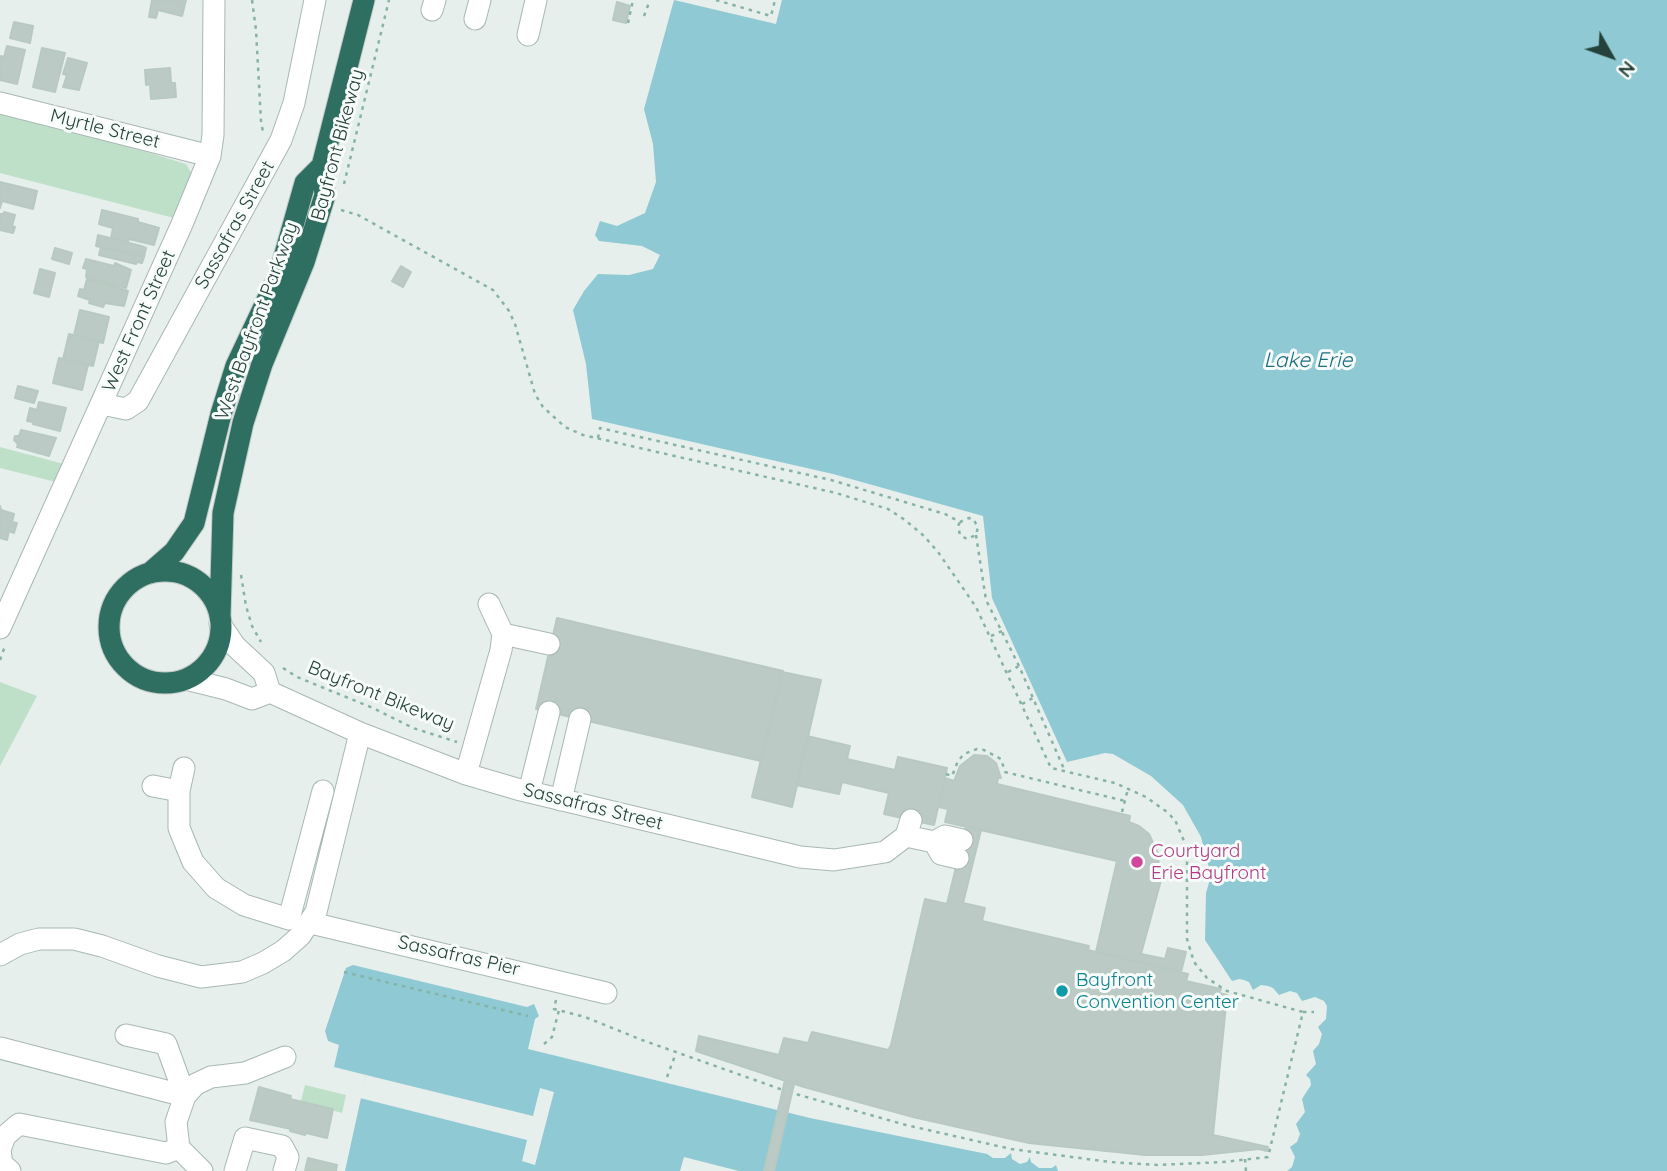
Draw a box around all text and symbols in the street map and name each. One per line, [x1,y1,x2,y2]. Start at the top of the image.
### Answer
north arrow [1576,21,1646,91]
text: N [1613,56,1641,83]
street label: Bayfront Bikeway [307,67,369,223]
street label: Myrtle Street [48,104,162,154]
street label: Sassafras Street [190,157,280,293]
street label: West Bayfront Parkway [211,219,303,423]
street label: West Front Street [98,247,180,395]
water label: Lake Erie [1264,348,1352,374]
street label: Bayfront Bikeway [304,656,458,736]
street label: Sassafras Street [521,779,665,835]
place label: Courtyard Erie Bayfront [1151,840,1266,884]
marker: Courtyard Erie Bayfront [1129,854,1145,870]
street label: Sassafras Pier [396,931,522,981]
place label: Bayfront Convention Center [1076,969,1239,1013]
marker: Bayfront Convention Center [1054,983,1070,999]

